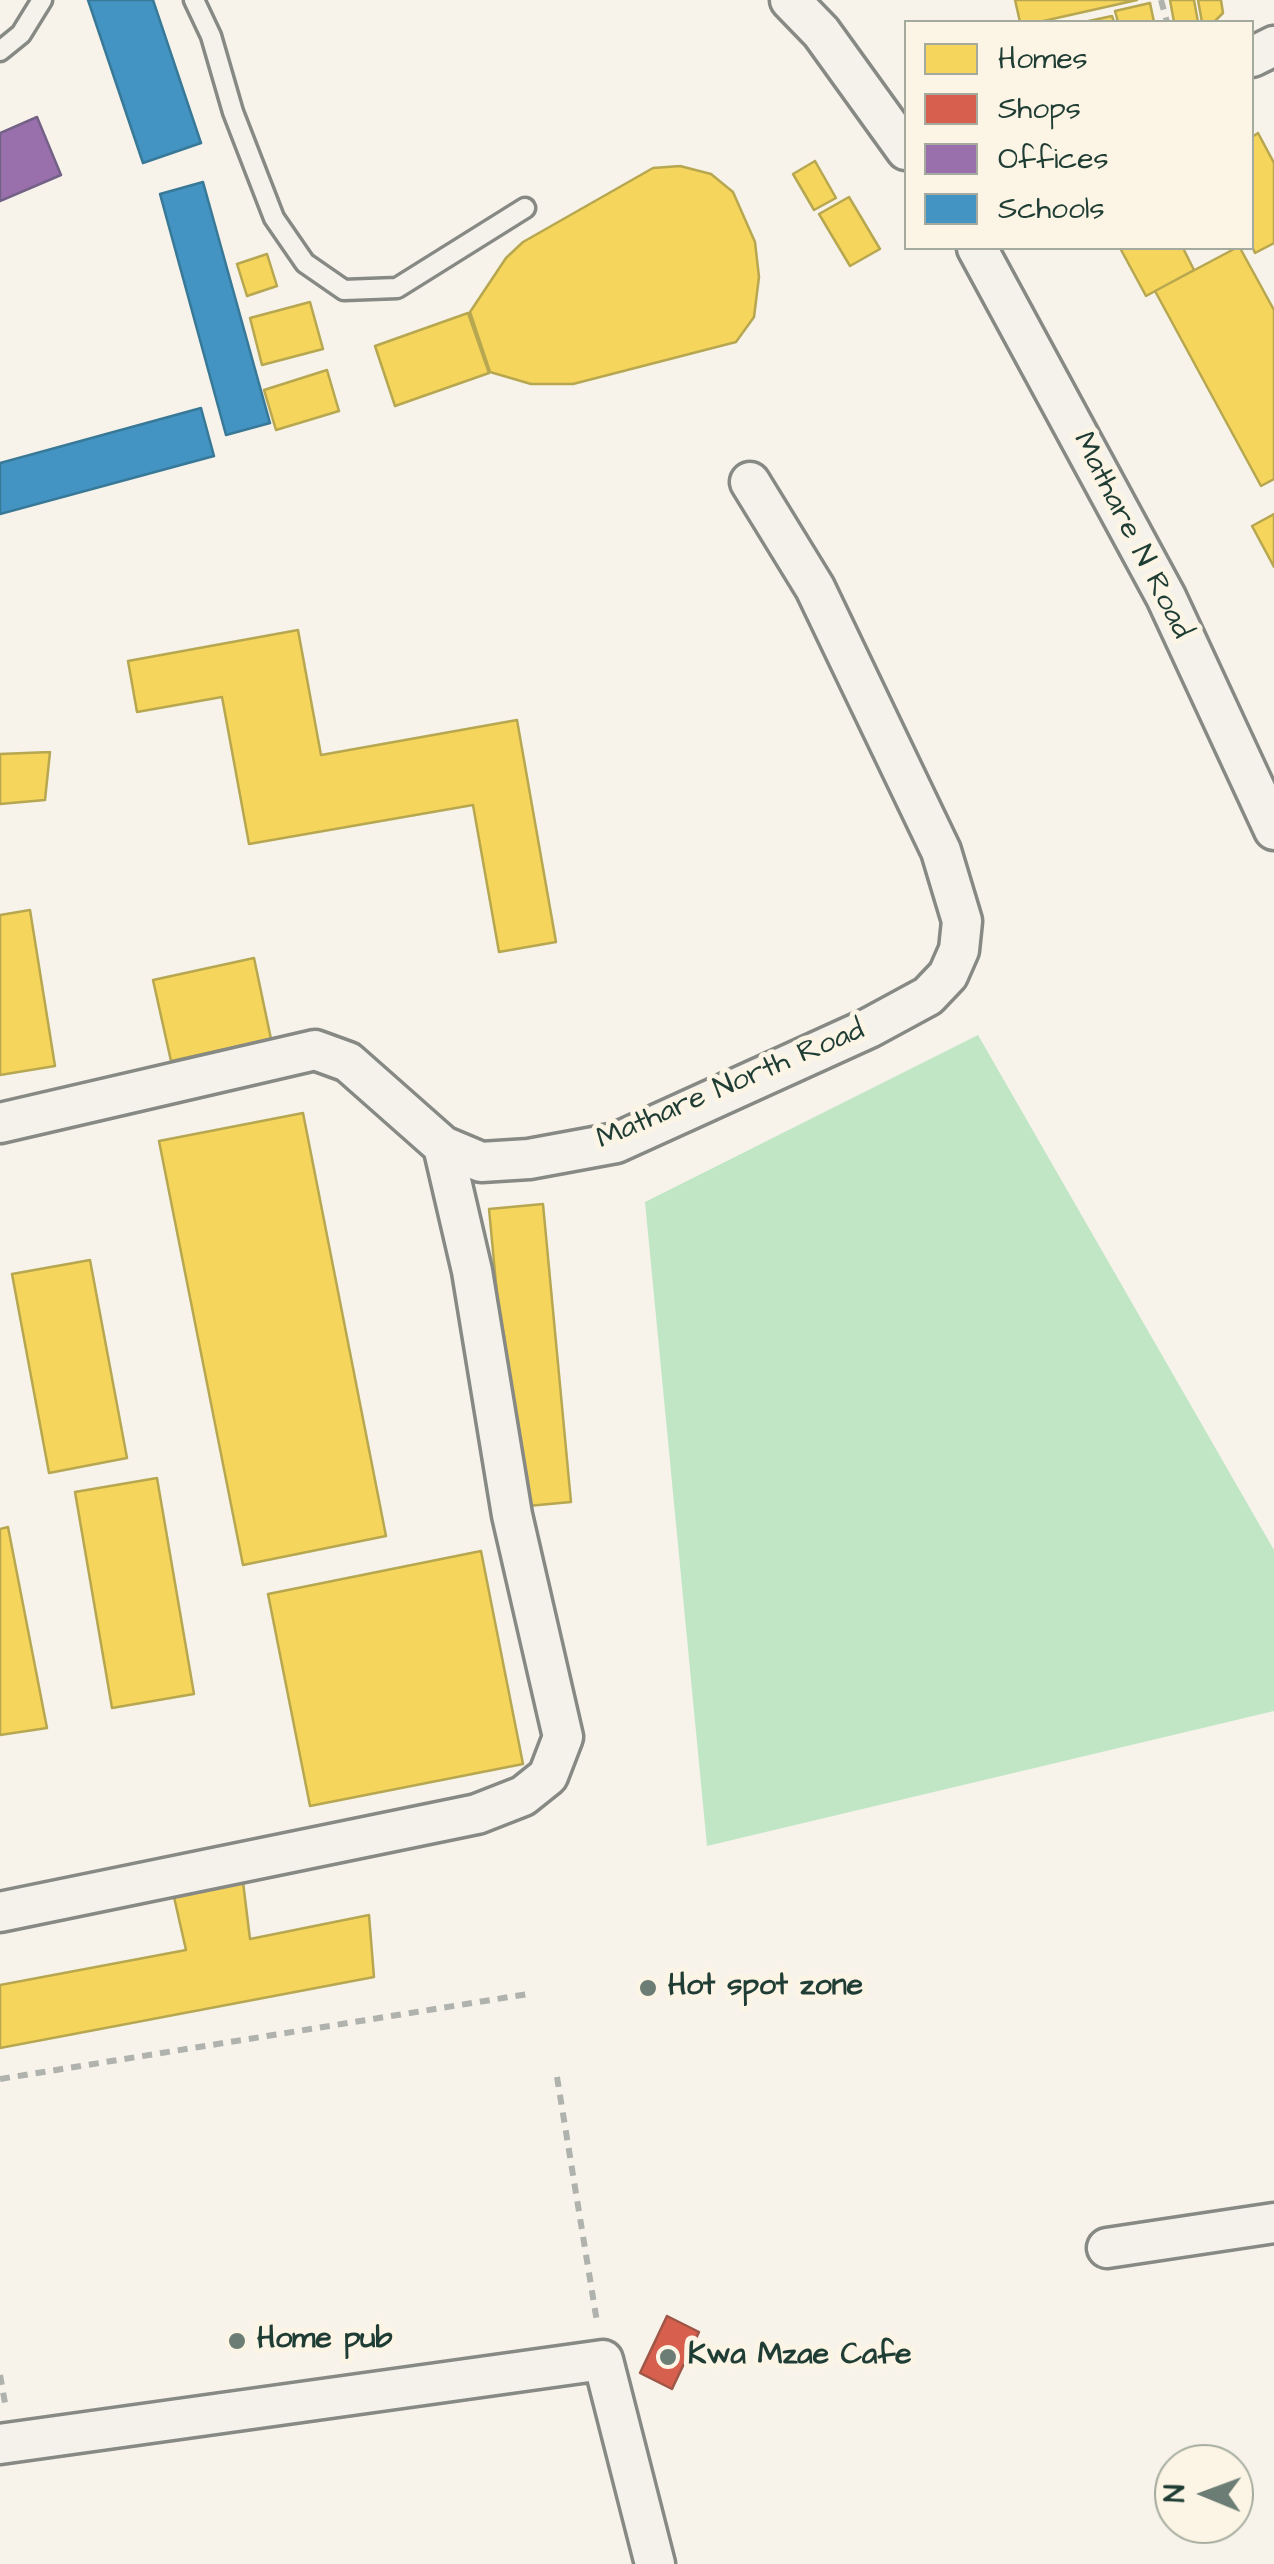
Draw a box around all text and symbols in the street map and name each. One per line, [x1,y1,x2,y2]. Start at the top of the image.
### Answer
legend [904,20,1254,250]
text: Homes [998,38,1088,80]
text: Shops [998,88,1081,130]
text: Offices [998,138,1109,180]
text: Schools [998,188,1105,230]
street label: Mathare N Road [1063,427,1199,645]
street label: Mathare North Road [592,1013,870,1159]
place label: Hot spot zone [668,1970,863,2006]
marker: Hot spot zone [637,1977,659,1999]
place label: Home pub [257,2323,392,2359]
marker: Home pub [226,2330,248,2352]
place label: Kwa Mzae Cafe [688,2339,911,2375]
marker: Kwa Mzae Cafe [657,2346,679,2368]
north arrow [1154,2444,1254,2544]
text: N [1156,2484,1195,2503]

